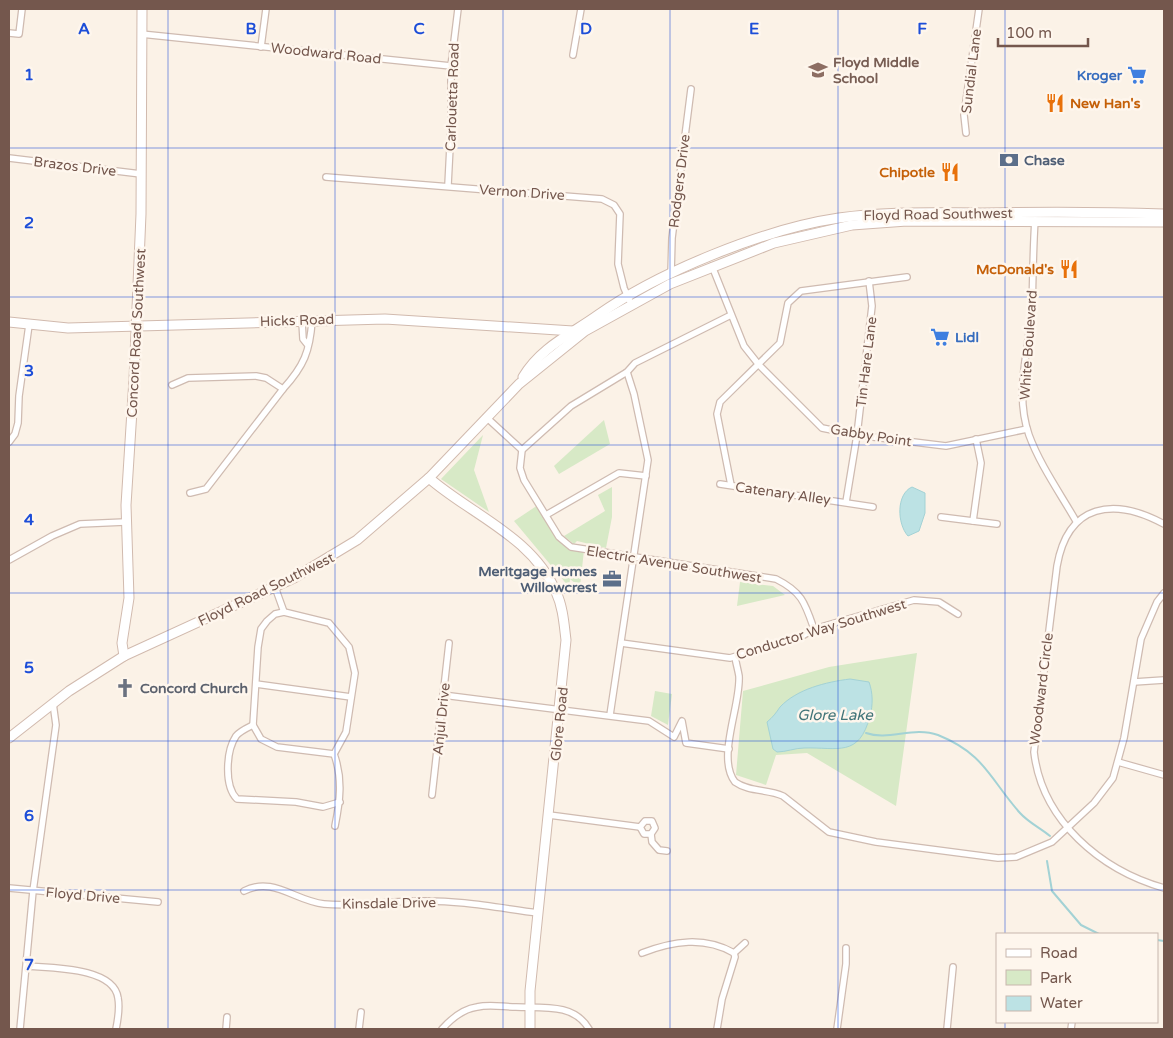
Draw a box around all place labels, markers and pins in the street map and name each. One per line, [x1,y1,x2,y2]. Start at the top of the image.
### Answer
place label: Floyd Middle School [833,54,919,87]
school or university icon: Floyd Middle School [807,59,829,81]
supermarket icon: Kroger [1126,64,1148,86]
place label: Kroger [1077,67,1123,84]
restaurant icon: New Han's [1044,92,1066,114]
place label: New Han's [1070,95,1141,112]
bank icon: Chase [998,149,1020,171]
place label: Chase [1024,152,1065,169]
restaurant icon: Chipotle [939,161,961,183]
place label: Chipotle [879,164,935,181]
restaurant icon: McDonald's [1058,258,1080,280]
place label: McDonald's [976,261,1054,278]
supermarket icon: Lidl [929,326,951,348]
place label: Lidl [955,329,979,346]
place label: Meritgage Homes Willowcrest [478,563,598,596]
office icon: Meritgage Homes Willowcrest [601,568,623,590]
church icon: Concord Church [114,677,136,699]
place label: Concord Church [140,680,248,697]

